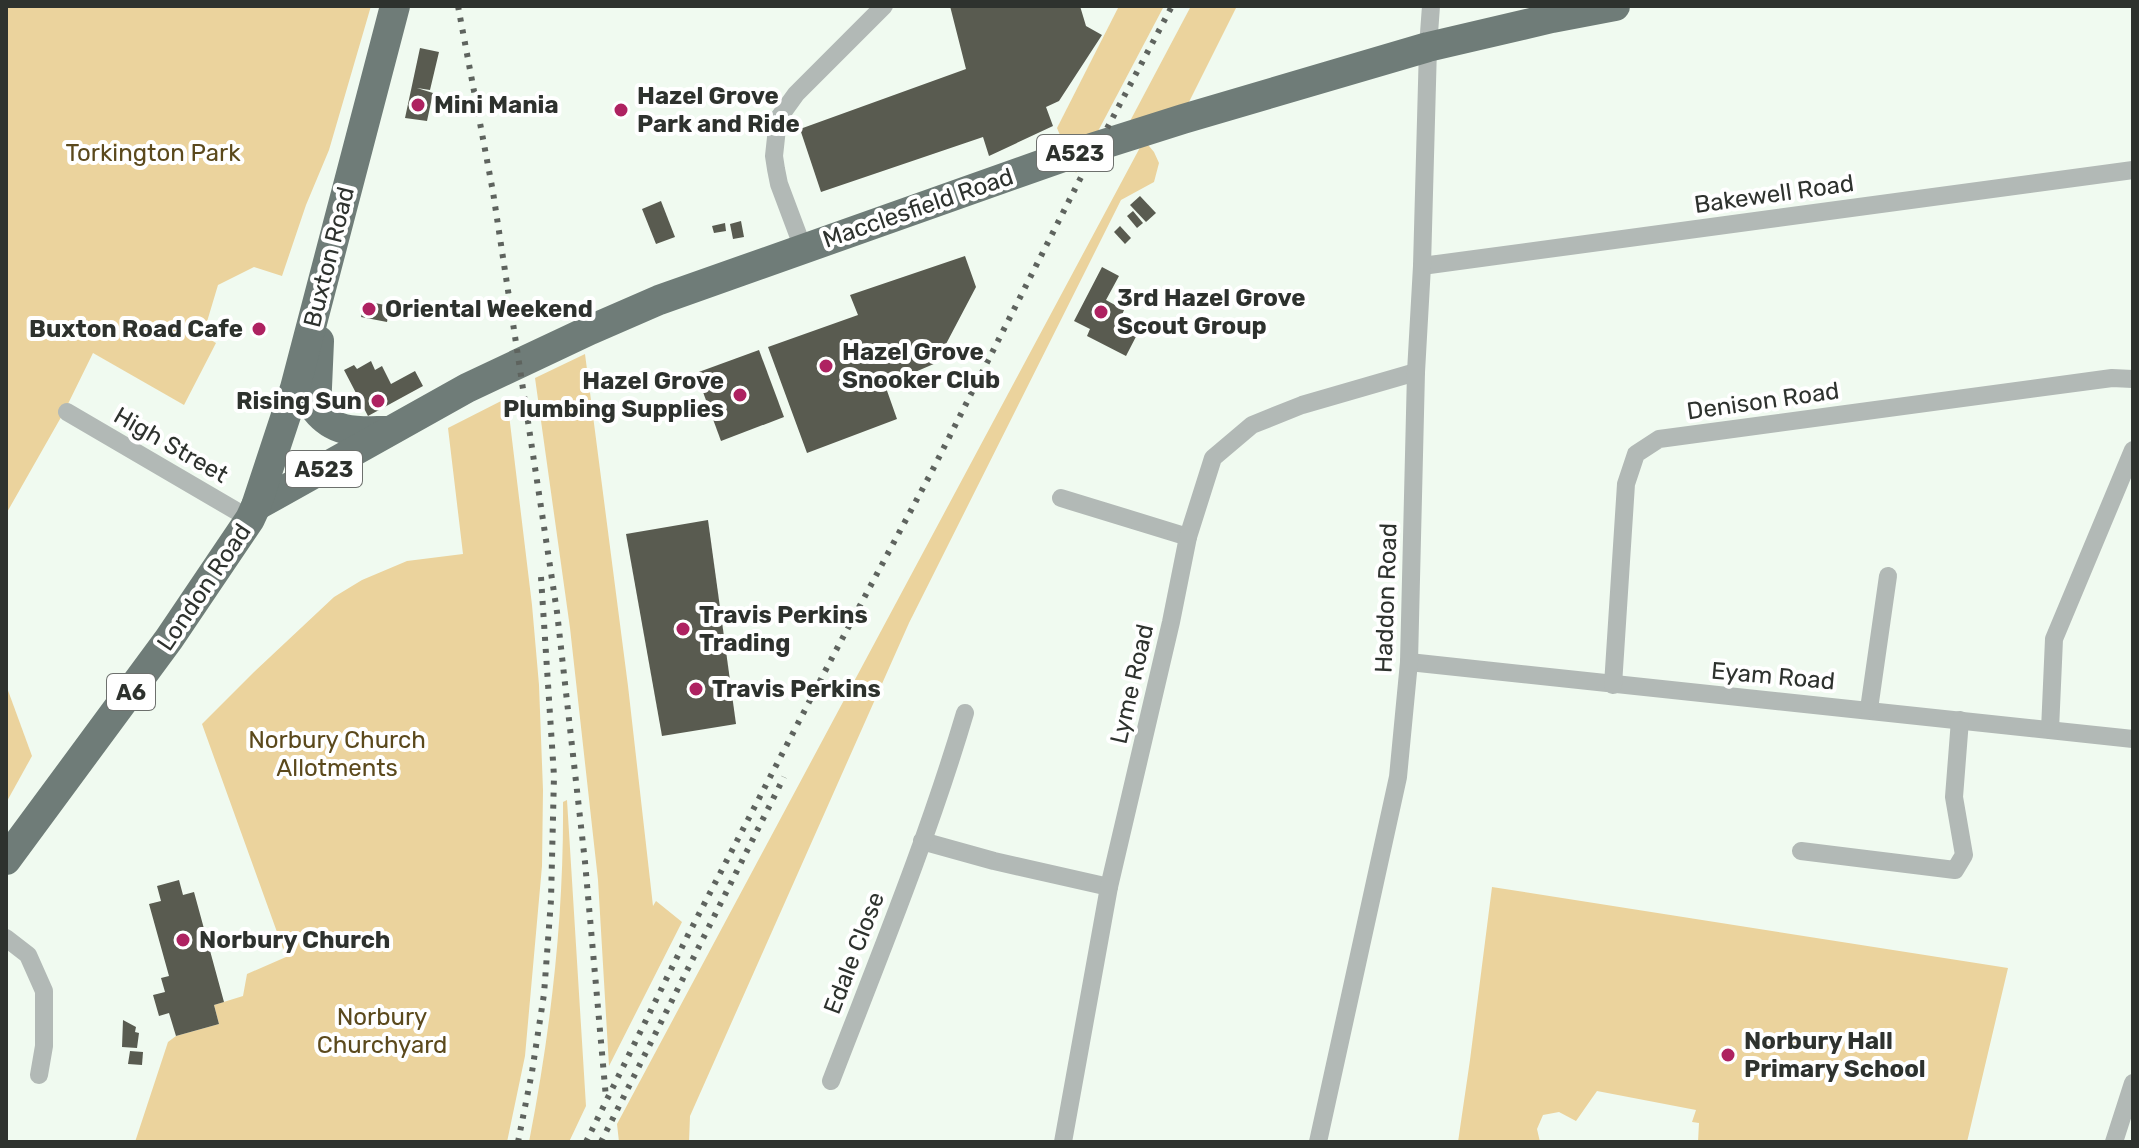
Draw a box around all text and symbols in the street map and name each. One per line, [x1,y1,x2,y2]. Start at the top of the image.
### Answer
place label: Hazel Grove Park and Ride [637,82,800,138]
place label: Mini Mania [434,91,559,119]
marker: Mini Mania [409,96,427,114]
marker: Hazel Grove Park and Ride [612,101,630,119]
road number: A523 [1037,135,1113,171]
park label: Torkington Park [65,139,241,167]
street label: Macclesfield Road [819,162,1017,254]
street label: Bakewell Road [1692,169,1856,219]
street label: Buxton Road [298,184,360,330]
place label: 3rd Hazel Grove Scout Group [1117,284,1306,340]
place label: Oriental Weekend [385,295,593,323]
marker: Oriental Weekend [360,300,378,318]
marker: 3rd Hazel Grove Scout Group [1092,303,1110,321]
place label: Buxton Road Cafe [29,315,243,343]
marker: Buxton Road Cafe [250,320,268,338]
place label: Hazel Grove Snooker Club [842,338,1000,394]
marker: Hazel Grove Snooker Club [817,357,835,375]
place label: Hazel Grove Plumbing Supplies [503,367,724,423]
street label: Denison Road [1685,376,1841,426]
marker: Hazel Grove Plumbing Supplies [731,386,749,404]
place label: Rising Sun [236,387,362,415]
marker: Rising Sun [369,392,387,410]
street label: High Street [109,401,233,489]
road number: A523 [286,451,362,487]
street label: London Road [151,518,257,656]
street label: Haddon Road [1369,523,1403,673]
place label: Travis Perkins Trading [699,601,868,657]
marker: Travis Perkins Trading [674,620,692,638]
street label: Lyme Road [1105,621,1159,747]
street label: Eyam Road [1710,657,1836,695]
road number: A6 [107,674,155,710]
place label: Travis Perkins [712,675,881,703]
marker: Travis Perkins [687,680,705,698]
park label: Norbury Church Allotments [248,726,426,782]
street label: Edale Close [818,888,890,1018]
place label: Norbury Church [199,926,390,954]
marker: Norbury Church [174,931,192,949]
park label: Norbury Churchyard [317,1003,447,1059]
place label: Norbury Hall Primary School [1744,1027,1926,1083]
marker: Norbury Hall Primary School [1719,1046,1737,1064]

